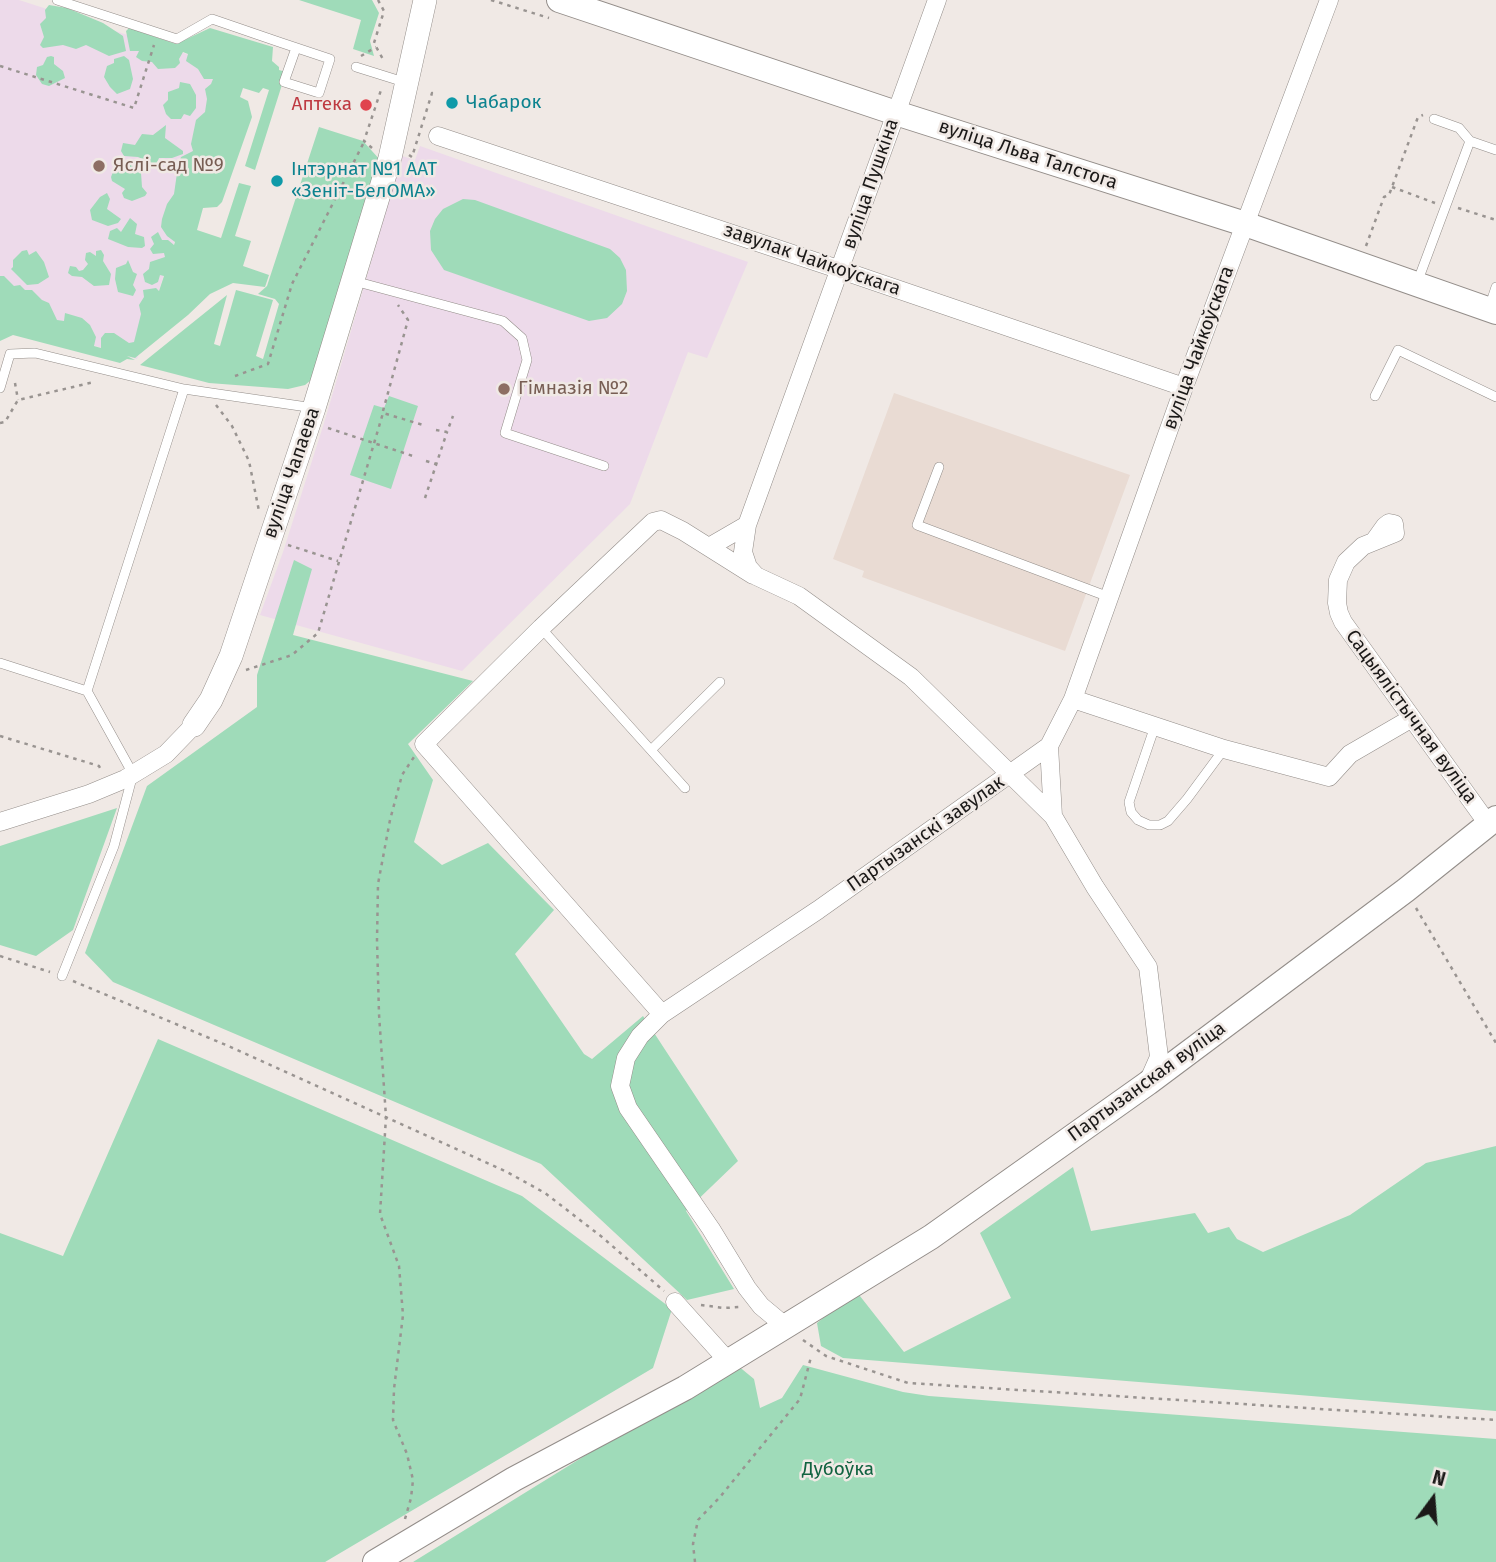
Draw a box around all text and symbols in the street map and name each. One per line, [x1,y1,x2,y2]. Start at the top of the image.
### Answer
place label: Чабарок [466,92,541,114]
place label: Аптека [292,94,352,116]
marker: Чабарок [444,95,460,111]
marker: Аптека [358,97,374,113]
street label: вуліца Льва Талстога [936,115,1120,195]
street label: вуліца Пушкіна [838,116,904,252]
place label: Яслі-сад №9 [113,155,224,177]
marker: Яслі-сад №9 [91,158,107,174]
place label: Інтэрнат №1 ААТ «Зеніт-БелОМА» [291,159,437,203]
marker: Інтэрнат №1 ААТ «Зеніт-БелОМА» [269,173,285,189]
street label: завулак Чайкоўскага [721,219,903,301]
street label: вуліца Чайкоўскага [1159,263,1239,433]
place label: Гімназія №2 [518,378,628,400]
marker: Гімназія №2 [496,381,512,397]
street label: вуліца Чапаева [259,404,325,542]
street label: Сацыялістычная вуліца [1340,626,1482,808]
street label: Партызанскі завулак [843,771,1009,897]
street label: Партызанская вуліца [1064,1017,1230,1147]
park label: Дубоўка [802,1459,874,1481]
north arrow [1398,1464,1468,1534]
text: N [1430,1466,1448,1491]

